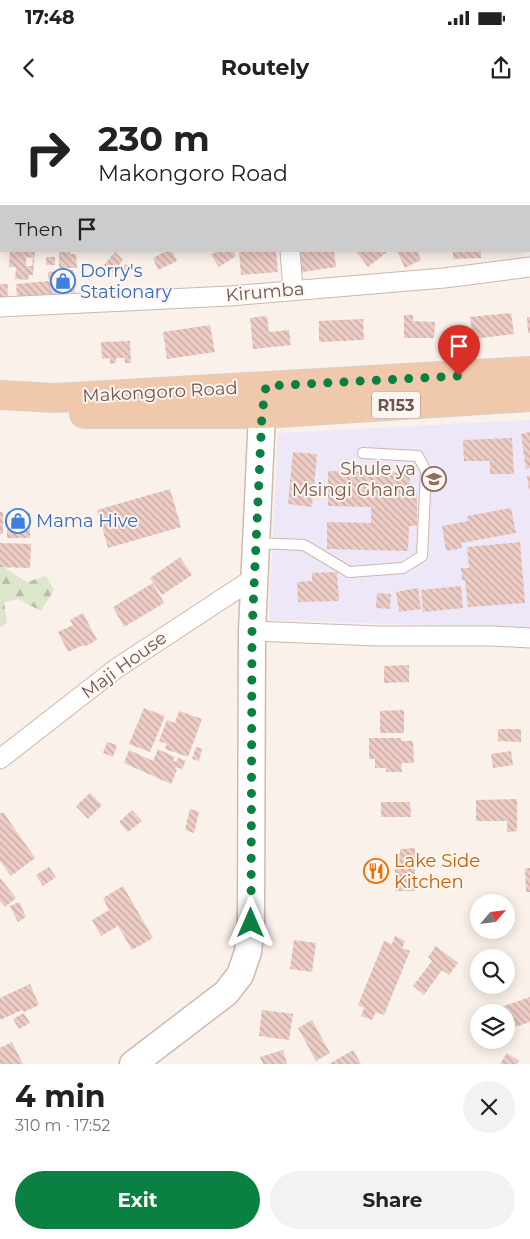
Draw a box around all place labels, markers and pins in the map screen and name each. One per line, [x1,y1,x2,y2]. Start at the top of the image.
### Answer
place label: Dorry's Stationary [80,260,172,303]
shop icon: Dorry's Stationary [50,268,76,294]
pin [438,325,480,376]
place label: Shule ya Msingi Ghana [292,458,416,501]
school or university icon: Shule ya Msingi Ghana [421,466,447,492]
shop icon: Mama Hive [5,508,31,534]
place label: Mama Hive [36,510,138,532]
place label: Lake Side Kitchen [394,850,480,893]
restaurant icon: Lake Side Kitchen [363,858,389,884]

